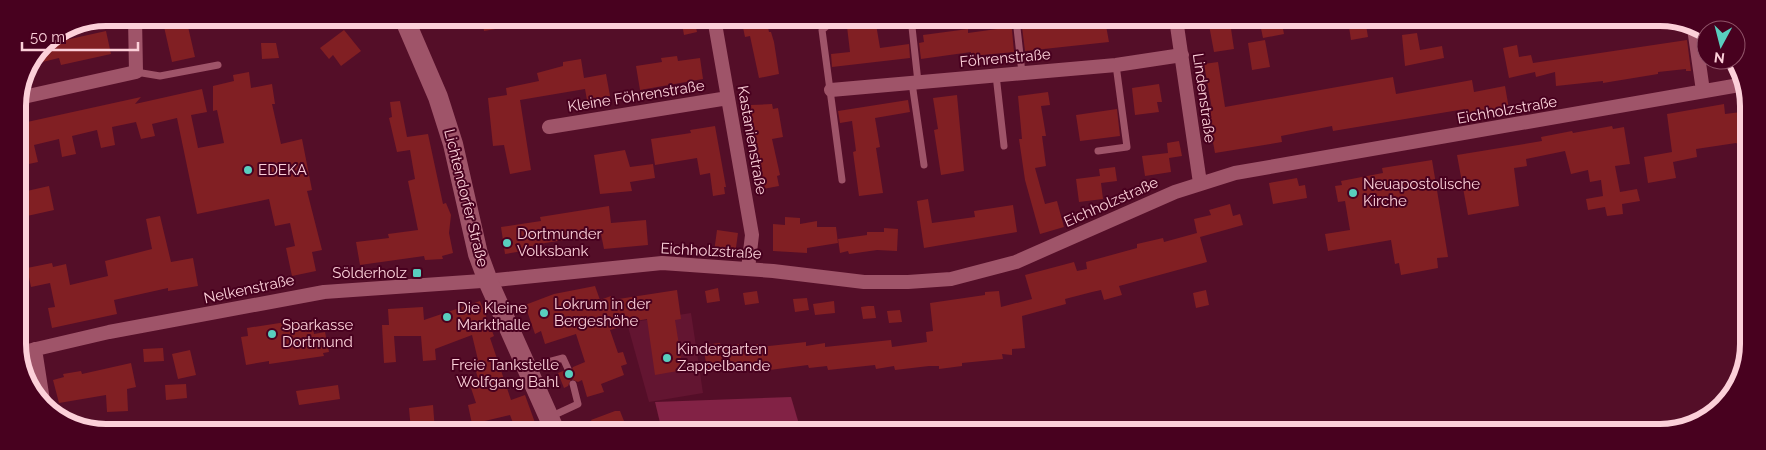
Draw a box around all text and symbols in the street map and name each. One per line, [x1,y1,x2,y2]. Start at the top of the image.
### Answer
scale bar [22,20,139,52]
north arrow [1696,20,1746,70]
text: 50 m [30,28,65,46]
street label: Föhrenstraße [959,45,1051,71]
text: N [1713,49,1726,66]
street label: Lindenstraße [1189,52,1219,144]
street label: Kleine Föhrenstraße [566,76,706,116]
street label: Kastanienstraße [734,84,770,196]
street label: Eichholzstraße [1456,92,1559,128]
street label: Lichtendorfer Straße [440,127,492,269]
place label: EDEKA [258,161,307,179]
marker: EDEKA [242,164,254,176]
street label: Eichholzstraße [1061,173,1161,231]
place label: Neuapostolische Kirche [1363,175,1480,210]
marker: Neuapostolische Kirche [1347,187,1359,199]
place label: Dortmunder Volksbank [517,225,603,260]
marker: Dortmunder Volksbank [501,237,513,249]
street label: Eichholzstraße [660,239,762,263]
place label: Sölderholz [332,264,407,282]
marker: Sölderholz [411,267,423,279]
street label: Nelkenstraße [202,271,296,307]
place label: Lokrum in der Bergeshöhe [554,295,651,330]
place label: Die Kleine Markthalle [457,299,531,334]
marker: Lokrum in der Bergeshöhe [538,307,550,319]
marker: Die Kleine Markthalle [441,311,453,323]
place label: Sparkasse Dortmund [282,316,353,351]
marker: Sparkasse Dortmund [266,328,278,340]
place label: Kindergarten Zappelbande [677,340,771,375]
marker: Kindergarten Zappelbande [661,352,673,364]
place label: Freie Tankstelle Wolfgang Bahl [451,356,560,391]
marker: Freie Tankstelle Wolfgang Bahl [563,368,575,380]

